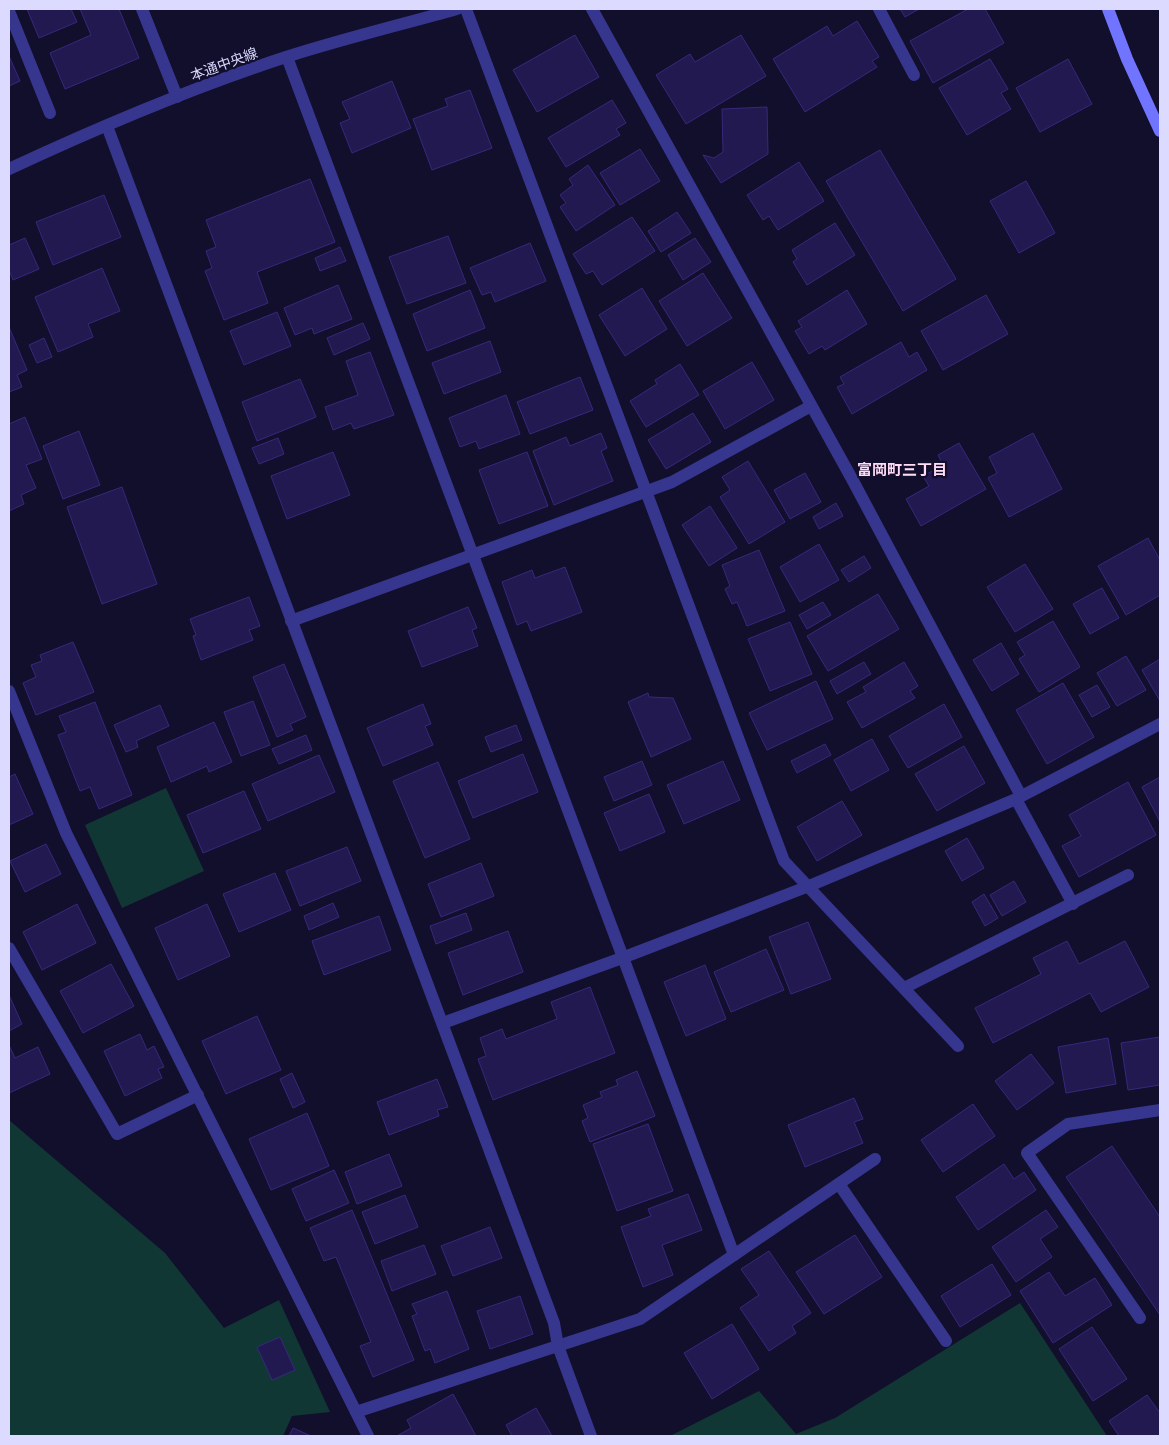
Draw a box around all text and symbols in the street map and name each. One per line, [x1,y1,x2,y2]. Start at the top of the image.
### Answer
street label: 本通中央線 [188,45,260,83]
district label: 富岡町三丁目 [857,461,947,479]

